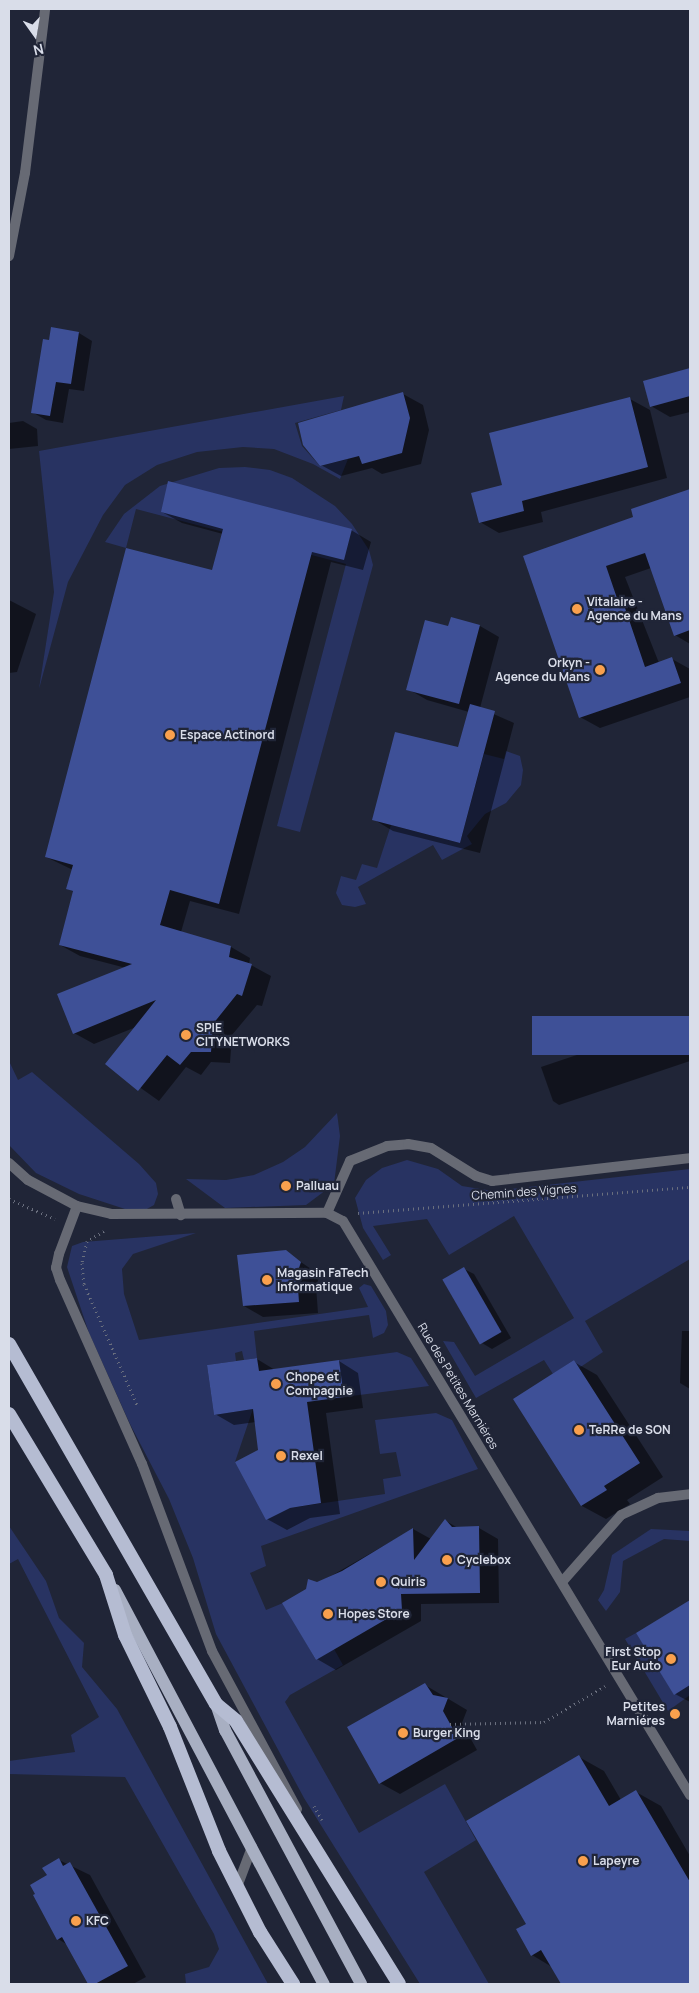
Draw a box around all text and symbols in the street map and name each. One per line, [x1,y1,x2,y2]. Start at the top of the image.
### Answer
north arrow [10,10,60,60]
text: N [31,40,46,60]
place label: Vitalaire - Agence du Mans [587,595,682,623]
marker: Vitalaire - Agence du Mans [571,603,583,615]
place label: Orkyn - Agence du Mans [495,656,590,684]
marker: Orkyn - Agence du Mans [594,664,606,676]
place label: Espace Actinord [180,728,275,742]
marker: Espace Actinord [164,729,176,741]
place label: SPIE CITYNETWORKS [196,1021,290,1049]
marker: SPIE CITYNETWORKS [180,1029,192,1041]
place label: Palluau [296,1179,339,1193]
marker: Palluau [280,1180,292,1192]
street label: Chemin des Vignes [471,1181,577,1203]
place label: Magasin FaTech Informatique [277,1266,368,1294]
marker: Magasin FaTech Informatique [261,1274,273,1286]
street label: Rue des Petites Marniéres [415,1320,501,1452]
place label: Chope et Compagnie [286,1370,353,1398]
marker: Chope et Compagnie [270,1378,282,1390]
place label: TeRRe de SON [589,1423,671,1437]
marker: TeRRe de SON [573,1424,585,1436]
place label: Rexel [291,1449,323,1463]
marker: Rexel [275,1450,287,1462]
place label: Cyclebox [457,1553,511,1567]
marker: Cyclebox [441,1554,453,1566]
place label: Quiris [391,1575,426,1589]
marker: Quiris [375,1576,387,1588]
place label: Hopes Store [338,1607,410,1621]
marker: Hopes Store [322,1608,334,1620]
place label: First Stop Eur Auto [605,1645,661,1673]
marker: First Stop Eur Auto [665,1653,677,1665]
place label: Petites Marniéres [607,1700,665,1728]
marker: Petites Marniéres [669,1708,681,1720]
place label: Burger King [413,1726,480,1740]
marker: Burger King [397,1727,409,1739]
place label: Lapeyre [593,1854,639,1868]
marker: Lapeyre [577,1855,589,1867]
place label: KFC [86,1914,109,1928]
marker: KFC [70,1915,82,1927]

